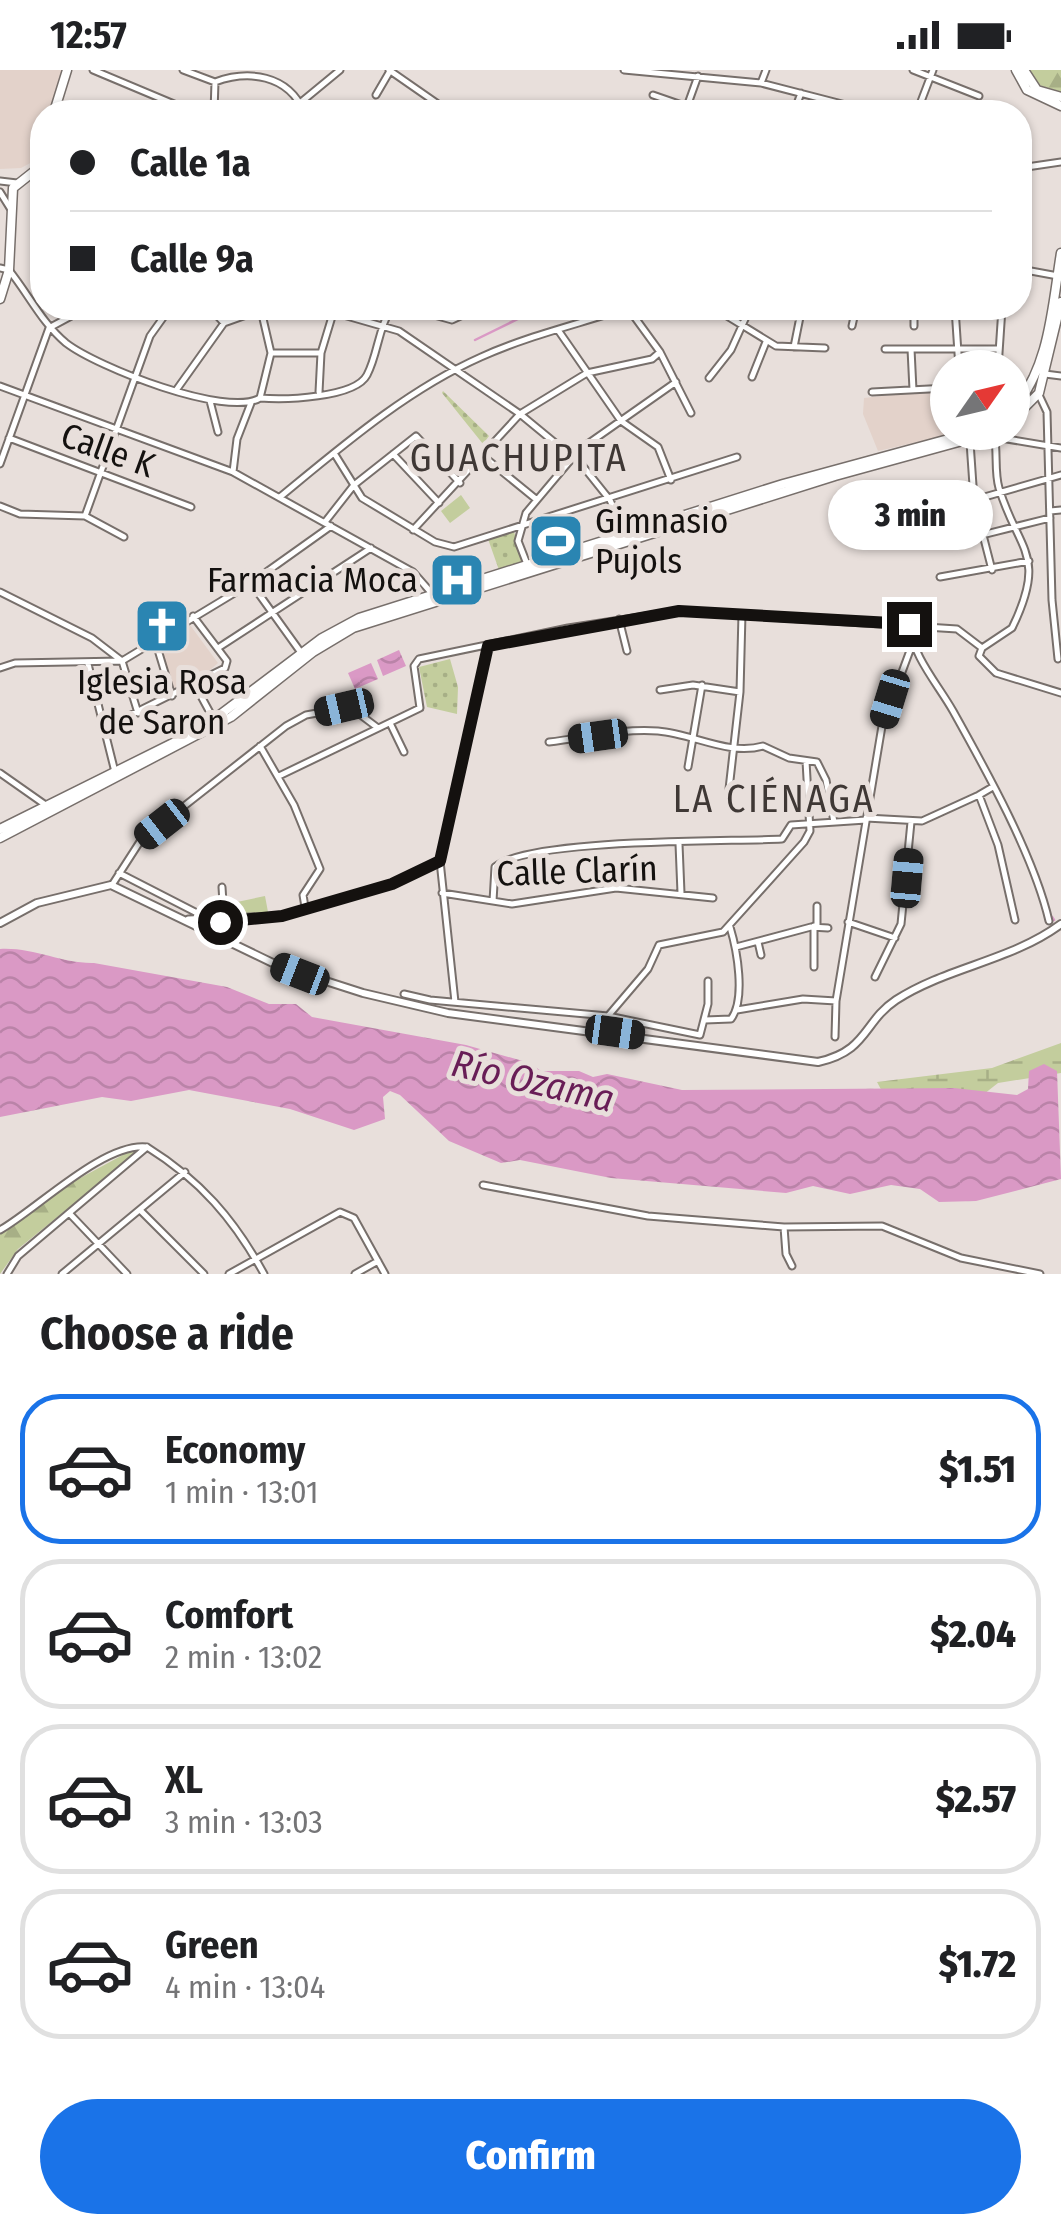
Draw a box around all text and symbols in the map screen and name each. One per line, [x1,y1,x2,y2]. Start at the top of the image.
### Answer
text: 12:57 [50,12,127,58]
text: Calle 1a [130,140,251,186]
text: Calle 9a [130,236,254,282]
north arrow [930,350,1030,450]
map controls [930,350,1030,450]
street label: Calle K [55,414,161,486]
district label: GUACHUPITA [410,435,628,481]
callout: 3 min [826,479,992,549]
text: 3 min [875,496,946,534]
place label: Gimnasio Pujols [595,500,728,582]
sports icon: Gimnasio Pujols [526,511,586,571]
hospital icon: Farmacia Moca [427,550,487,610]
place label: Farmacia Moca [207,559,418,601]
church icon: Iglesia Rosa de Saron [132,596,192,656]
route end [887,602,932,647]
place label: Iglesia Rosa de Saron [77,661,247,743]
car [867,666,913,732]
car [311,686,377,728]
car [566,717,630,755]
district label: LA CIÉNAGA [673,776,875,822]
car [129,794,195,854]
street label: Calle Clarín [496,847,658,895]
car [889,847,925,909]
route start [198,900,243,945]
car [267,949,333,999]
car [583,1013,647,1051]
water label: Río Ozama [447,1040,619,1122]
text: Choose a ride [40,1307,294,1361]
icon: car [45,1424,135,1514]
text: Economy [165,1427,305,1473]
text: $1.51 [939,1446,1016,1492]
text: 1 min · 13:01 [165,1473,318,1511]
icon: car [45,1589,135,1679]
text: Comfort [165,1592,293,1638]
text: $2.04 [930,1611,1016,1657]
text: 2 min · 13:02 [165,1638,322,1676]
icon: car [45,1754,135,1844]
text: XL [165,1757,203,1803]
text: $2.57 [936,1776,1016,1822]
text: 3 min · 13:03 [165,1803,323,1841]
icon: car [45,1919,135,2009]
text: Green [165,1922,259,1968]
text: $1.72 [939,1941,1016,1987]
text: 4 min · 13:04 [165,1968,325,2006]
button: Confirm [40,2099,1021,2214]

